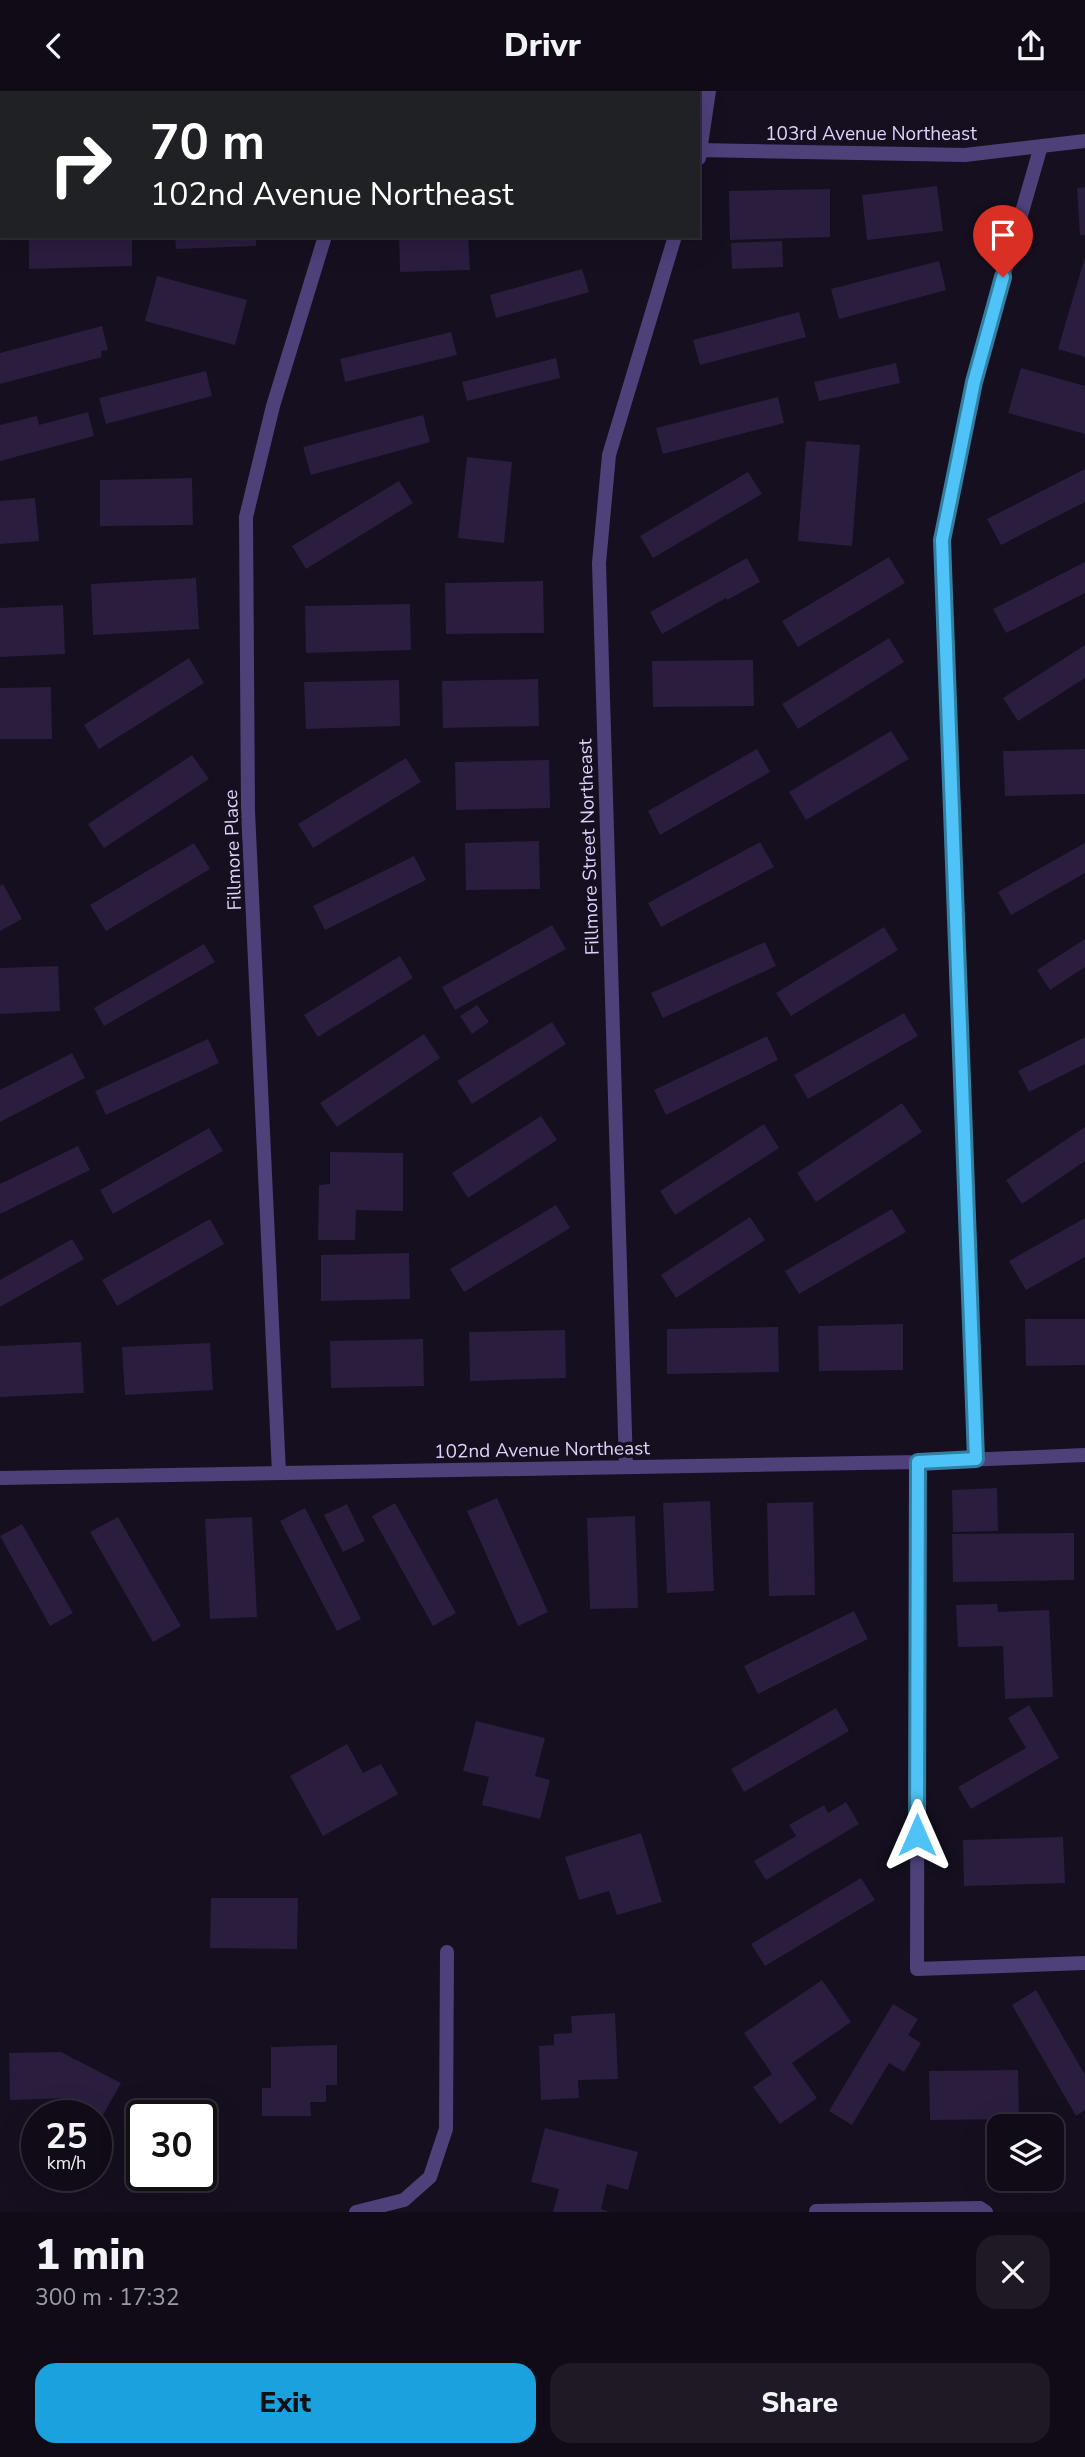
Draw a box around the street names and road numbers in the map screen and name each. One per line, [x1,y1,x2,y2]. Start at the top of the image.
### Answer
street label: 103rd Avenue Northeast [765,121,977,147]
street label: Fillmore Street Northeast [572,738,606,956]
street label: Fillmore Place [218,789,248,911]
street label: 102nd Avenue Northeast [434,1435,650,1465]

